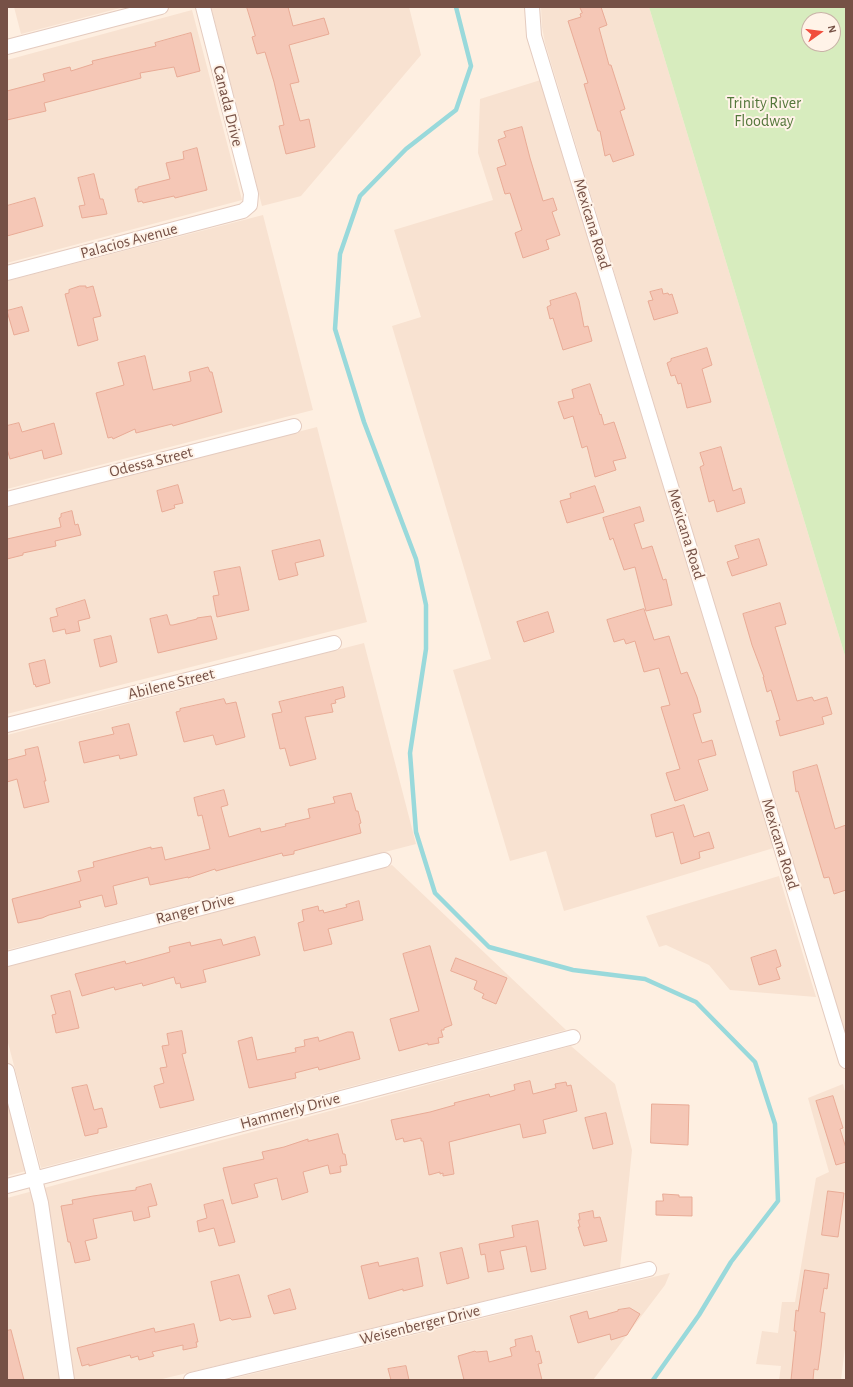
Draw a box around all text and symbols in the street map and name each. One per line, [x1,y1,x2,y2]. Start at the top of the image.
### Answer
north arrow [801,12,841,52]
text: N [826,24,838,34]
street label: Canada Drive [209,64,247,148]
park label: Trinity River Floodway [727,93,801,131]
street label: Mexicana Road [569,176,615,272]
street label: Palacios Avenue [78,219,180,263]
street label: Odessa Street [107,442,195,482]
street label: Mexicana Road [663,486,709,582]
street label: Abilene Street [126,664,216,704]
street label: Mexicana Road [757,796,803,892]
street label: Ranger Drive [154,889,236,929]
street label: Hammerly Drive [238,1088,342,1134]
street label: Weisenberger Drive [358,1301,482,1349]

